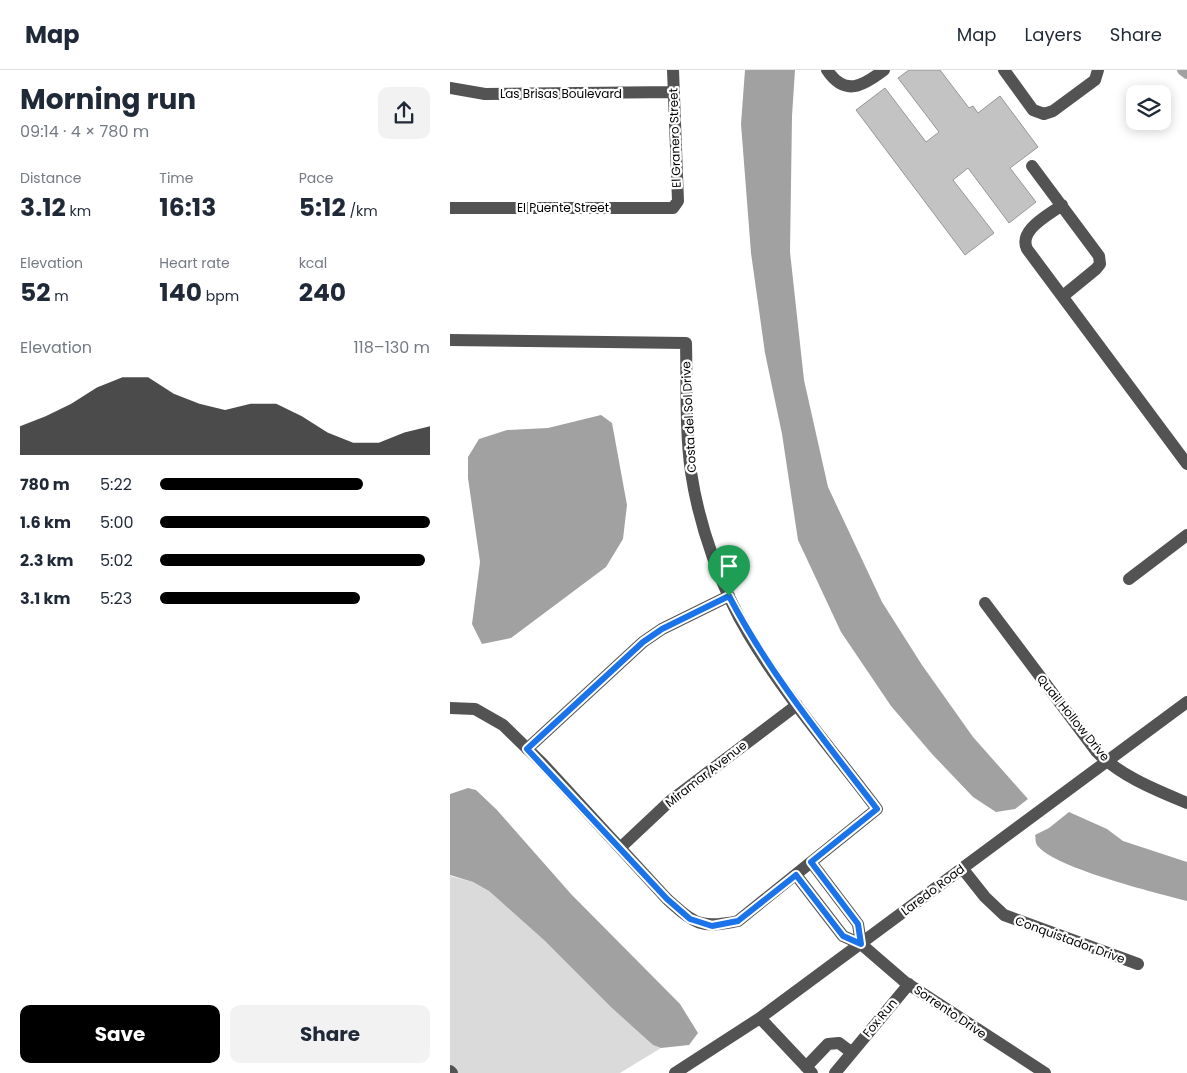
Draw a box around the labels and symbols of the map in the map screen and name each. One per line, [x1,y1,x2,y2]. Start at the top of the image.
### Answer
street label: Las Brisas Boulevard [500,85,622,102]
street label: El Granero Street [664,88,685,188]
street label: El Puente Street [517,199,609,216]
street label: Costa del Sol Drive [677,361,700,473]
pin [708,545,750,596]
street label: Quail Hollow Drive [1033,671,1114,765]
street label: Miramar Avenue [661,736,750,811]
street label: Laredo Road [897,860,968,919]
street label: Conquistador Drive [1013,912,1127,967]
street label: Sorrento Drive [911,981,990,1042]
street label: Fox Run [859,995,901,1041]

